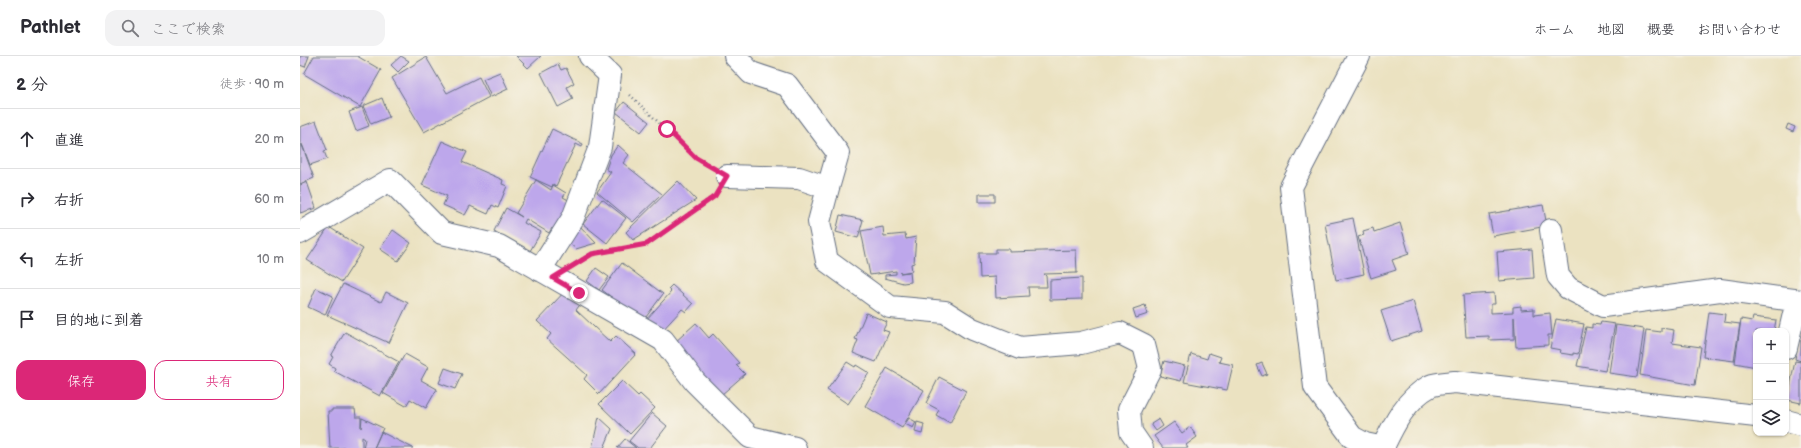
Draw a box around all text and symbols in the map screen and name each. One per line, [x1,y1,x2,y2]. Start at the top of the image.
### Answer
search box [105,10,385,46]
text: Pathlet [20,16,81,39]
icon: search [119,17,141,39]
text: ここで検索 [151,20,226,39]
text: ホーム [1534,21,1575,38]
text: 地図 [1597,21,1625,38]
text: 概要 [1647,21,1675,38]
text: お問い合わせ [1697,21,1781,38]
text: 2 分 [16,75,48,95]
text: 徒歩 · 90 m [220,76,284,92]
route start [658,120,676,138]
icon: ahead [16,128,38,150]
text: 直進 [54,131,84,150]
text: 20 m [254,131,284,147]
icon: right [16,188,38,210]
text: 右折 [54,191,84,210]
text: 60 m [254,191,284,207]
icon: left [16,248,38,270]
text: 左折 [54,251,84,270]
text: 10 m [257,251,284,267]
route end [570,284,588,302]
icon: arrive [16,308,38,330]
text: 目的地に到着 [54,311,144,330]
map controls [1753,328,1789,436]
button: + [1753,328,1789,364]
button: 保存 [16,360,146,400]
button: 共有 [154,360,284,400]
button: − [1753,364,1789,400]
button: layers [1753,400,1789,436]

